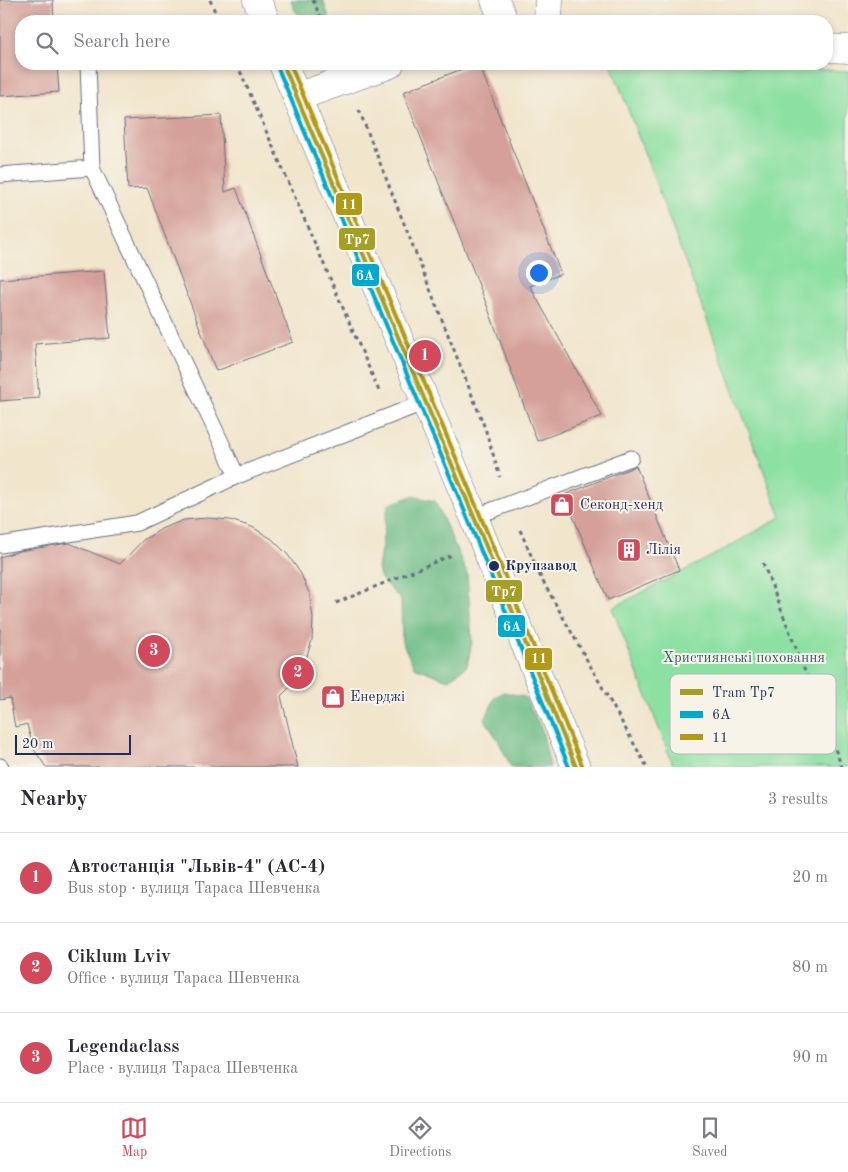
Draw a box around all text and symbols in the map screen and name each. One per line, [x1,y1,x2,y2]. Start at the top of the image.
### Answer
search box [15,15,833,70]
icon: search [33,29,61,57]
text: Search here [73,33,170,52]
line badge: 11 [335,192,363,216]
text: 11 [341,198,357,212]
line badge: Тр7 [338,227,376,251]
text: Тр7 [344,233,370,247]
your location [526,260,552,286]
line badge: 6А [351,263,380,287]
text: 6А [356,269,375,283]
pin: 1 [409,337,441,375]
shop icon: Секонд-хенд [549,492,575,518]
place label: Секонд-хенд [580,498,664,513]
building icon: Лілія [616,537,642,563]
place label: Лілія [646,543,681,558]
marker: Крупзавод [487,559,501,573]
place label: Крупзавод [505,559,577,574]
line badge: Тр7 [485,579,523,603]
text: Тр7 [491,585,517,599]
line badge: 6А [497,614,526,638]
text: 6А [503,620,522,634]
pin: 3 [138,632,170,670]
line badge: 11 [524,647,553,671]
park label: Християнські поховання [663,651,825,666]
text: 11 [531,652,547,666]
pin: 2 [282,654,314,692]
legend [670,674,836,754]
shop icon: Енерджі [320,684,346,710]
text: Tram Тр7 [712,686,775,700]
place label: Енерджі [350,690,405,705]
text: 6А [712,708,731,722]
text: 11 [712,731,728,745]
scale bar [15,732,131,755]
text: 20 m [22,737,53,751]
text: Nearby [20,789,88,810]
text: 3 results [768,792,828,808]
text: Автостанція "Львів-4" (АС-4) [67,858,325,877]
text: 1 [31,870,41,886]
text: 20 m [792,870,828,886]
text: Bus stop · вулиця Тараса Шевченка [67,881,321,897]
text: Ciklum Lviv [67,948,171,967]
text: 2 [31,960,41,976]
text: 80 m [792,960,828,976]
text: Office · вулиця Тараса Шевченка [67,971,300,987]
text: Legendaclass [67,1038,179,1057]
text: 3 [31,1050,41,1066]
text: 90 m [792,1050,828,1066]
text: Place · вулиця Тараса Шевченка [67,1061,298,1077]
tab: Map [120,1114,148,1161]
tab: Directions [389,1114,451,1161]
tab: Saved [692,1114,728,1161]

